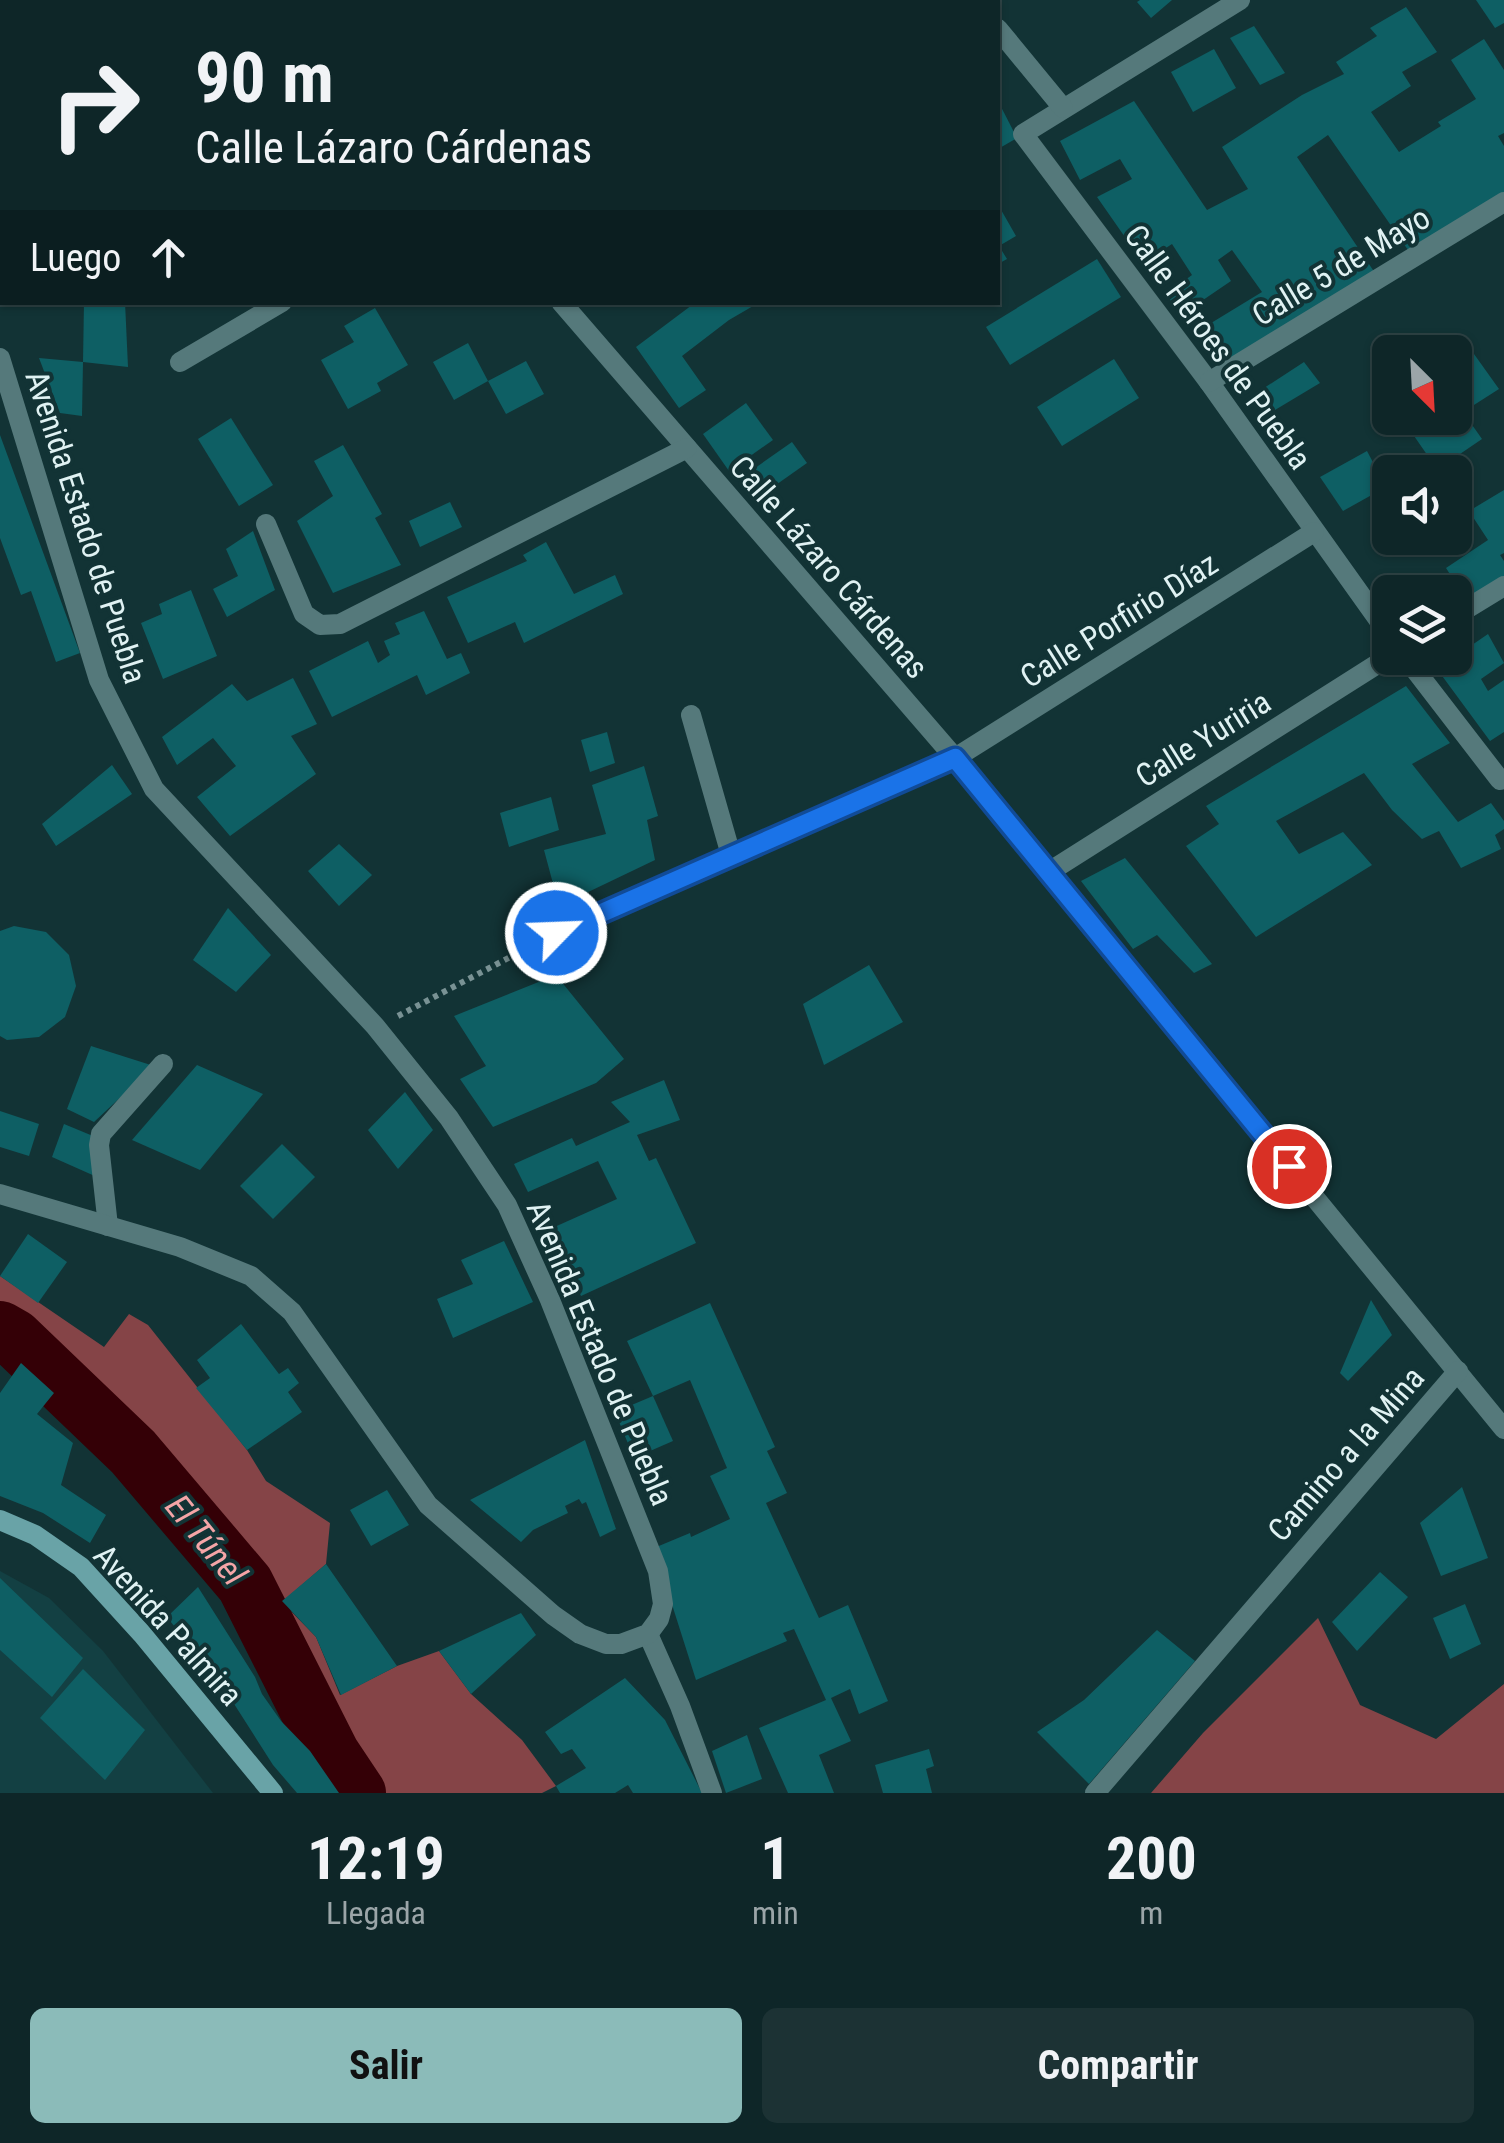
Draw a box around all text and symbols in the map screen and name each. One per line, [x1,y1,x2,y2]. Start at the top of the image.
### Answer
text: 90 m [195,37,334,119]
icon: right [30,40,160,170]
text: Calle Lázaro Cárdenas [195,121,592,174]
street label: Calle 5 de Mayo [1245,198,1437,334]
street label: Calle Héroes de Puebla [1117,217,1319,477]
icon: ahead [141,230,196,285]
text: Luego [30,236,121,280]
north arrow [1372,335,1472,435]
map controls [1372,335,1472,675]
street label: Avenida Estado de Puebla [17,366,155,688]
street label: Calle Lázaro Cárdenas [722,448,936,686]
button: sound [1372,455,1472,555]
street label: Calle Porfirio Díaz [1013,544,1225,696]
button: layers [1372,575,1472,675]
street label: Calle Yuriria [1129,683,1277,795]
position arrow [504,881,608,985]
pin [1247,1124,1332,1209]
icon: arrive [1262,1139,1317,1194]
street label: Avenida Estado de Puebla [519,1195,681,1511]
street label: Camino a la Mina [1260,1359,1432,1549]
water label: El Túnel [157,1487,255,1595]
street label: Avenida Palmira [86,1537,250,1713]
text: 12:19 [307,1823,445,1894]
text: 1 [760,1823,791,1894]
text: 200 [1106,1823,1197,1894]
text: Llegada [326,1894,426,1932]
text: min [752,1894,799,1932]
text: m [1139,1894,1163,1932]
button: Salir [30,2008,742,2123]
button: Compartir [762,2008,1474,2123]

